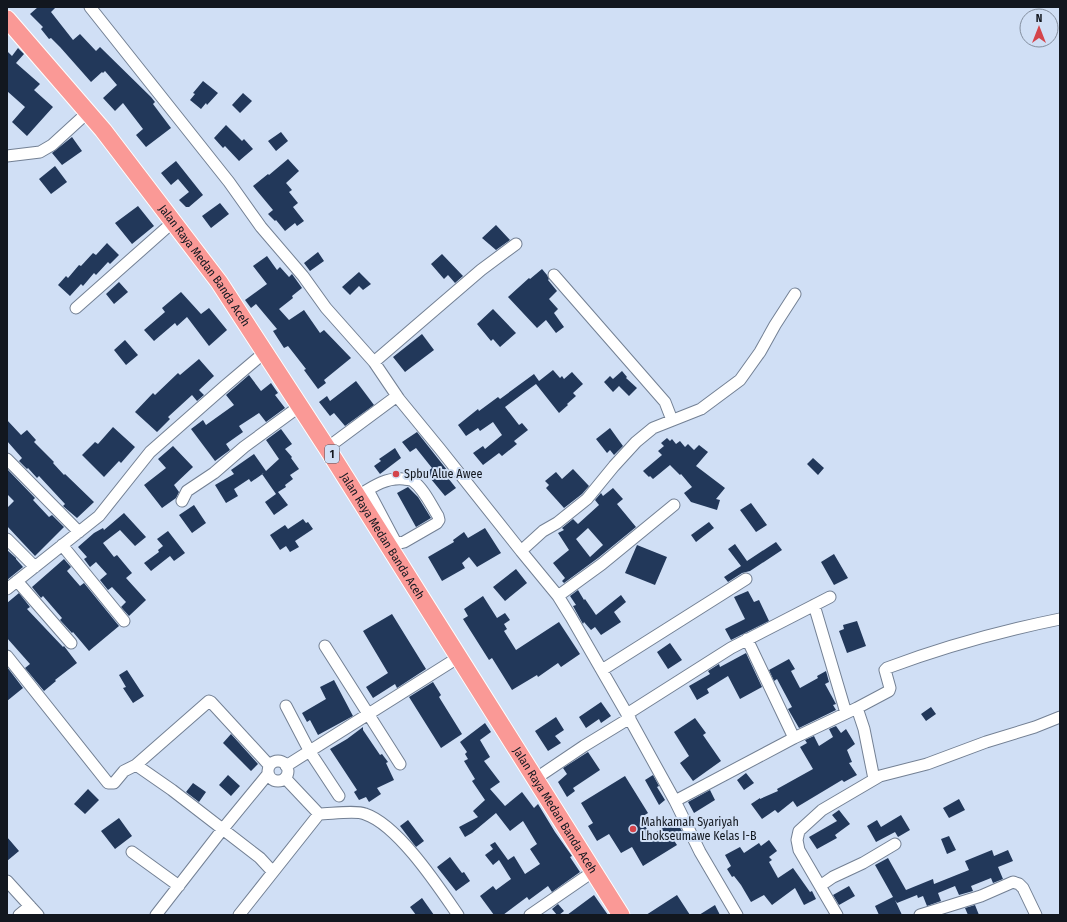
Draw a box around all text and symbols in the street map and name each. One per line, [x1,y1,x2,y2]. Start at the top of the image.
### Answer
north arrow [1019,8,1059,48]
text: N [1036,12,1042,25]
street label: Jalan Raya Medan Banda Aceh [156,202,253,329]
road number: 1 [325,445,339,463]
place label: Spbu Alue Awee [404,467,482,481]
marker: Spbu Alue Awee [391,469,401,479]
street label: Jalan Raya Medan Banda Aceh [337,470,427,602]
street label: Jalan Raya Medan Banda Aceh [510,744,600,876]
place label: Mahkamah Syariyah Lhokseumawe Kelas I-B [641,815,757,843]
marker: Mahkamah Syariyah Lhokseumawe Kelas I-B [628,824,638,834]

